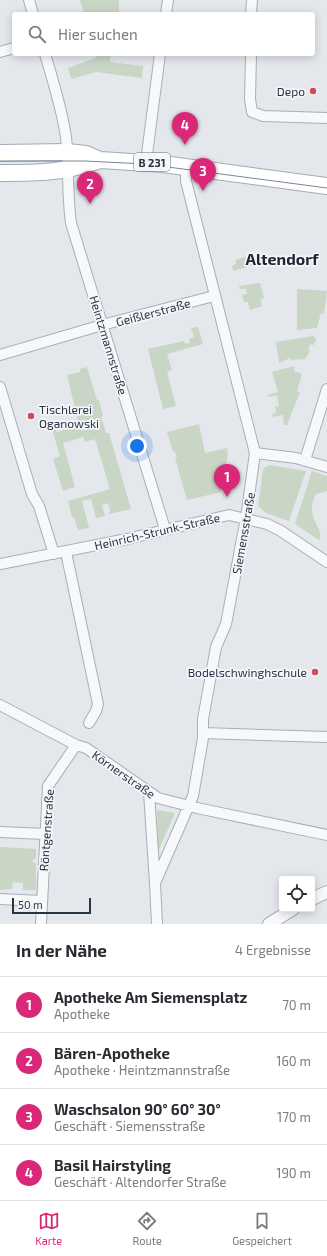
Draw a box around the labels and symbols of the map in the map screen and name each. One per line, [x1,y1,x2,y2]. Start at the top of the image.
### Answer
place label: Depo [277,84,305,98]
marker: Depo [308,86,318,96]
pin: 4 [172,112,198,145]
road number: B 231 [134,153,170,171]
pin: 3 [190,158,216,191]
pin: 2 [77,171,103,204]
district label: Altendorf [246,249,319,268]
street label: Heintzmannstraße [87,294,131,396]
street label: Geißlerstraße [114,295,192,329]
place label: Tischlerei Oganowski [39,402,99,430]
marker: Tischlerei Oganowski [26,411,36,421]
your location [127,436,147,456]
pin: 1 [214,464,240,497]
street label: Siemensstraße [229,491,257,575]
street label: Heinrich-Strunk-Straße [93,510,221,552]
place label: Bodelschwinghschule [188,665,307,679]
marker: Bodelschwinghschule [310,667,320,677]
street label: Körnerstraße [90,747,158,801]
street label: Röntgenstraße [36,788,56,872]
scale bar [12,896,91,915]

